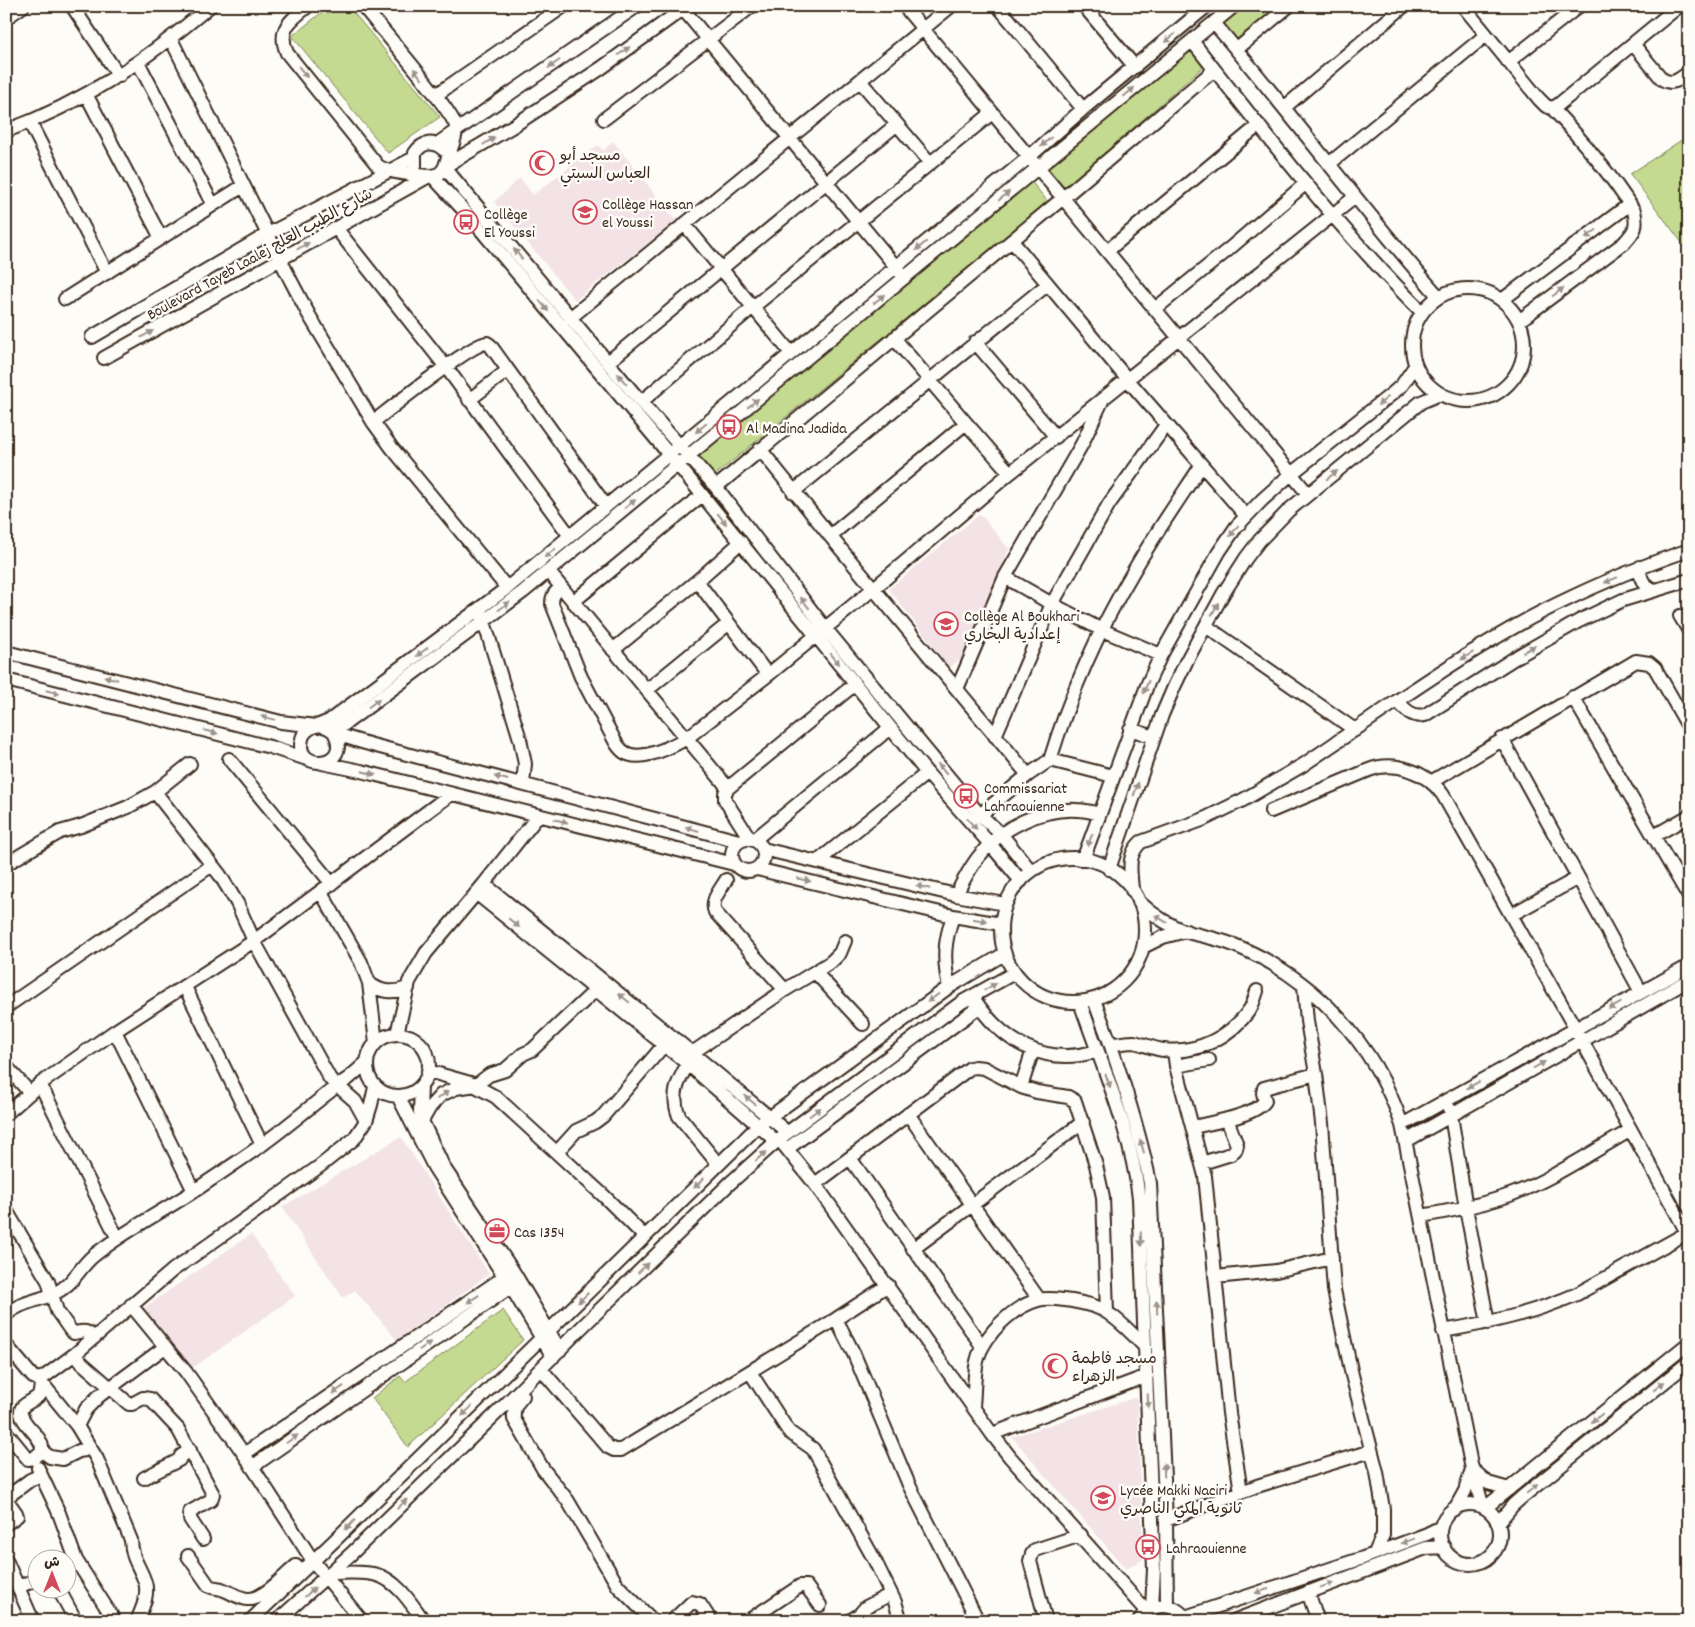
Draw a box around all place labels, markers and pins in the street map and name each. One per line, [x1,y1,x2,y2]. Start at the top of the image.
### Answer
place label: مسجد أبو العباس السبتي [558,145,650,187]
mosque icon: مسجد أبو العباس السبتي [529,150,555,176]
place label: Collège Hassan el Youssi [602,194,693,235]
school or university icon: Collège Hassan el Youssi [572,199,598,225]
place label: Collège El Youssi [484,204,535,245]
bus stop icon: Collège El Youssi [453,209,479,235]
bus stop icon: Al Madina Jadida [716,414,742,440]
place label: Al Madina Jadida [746,418,847,441]
place label: Collège Al Boukhari إعدادية البخاري [964,606,1079,647]
school or university icon: Collège Al Boukhari إعدادية البخاري [933,611,959,637]
place label: Commissariat Lahraouienne [984,778,1067,819]
bus stop icon: Commissariat Lahraouienne [953,783,979,809]
office icon: Cas 1354 [484,1218,510,1244]
place label: Cas 1354 [514,1222,564,1245]
place label: مسجد فاطمة الزهراء [1072,1348,1157,1389]
mosque icon: مسجد فاطمة الزهراء [1042,1353,1068,1379]
place label: Lycée Makki Naciri ثانوية المكي الناصري [1120,1480,1243,1522]
school or university icon: Lycée Makki Naciri ثانوية المكي الناصري [1090,1485,1116,1511]
bus stop icon: Lahraouienne [1135,1534,1161,1560]
place label: Lahraouienne [1166,1538,1247,1561]

